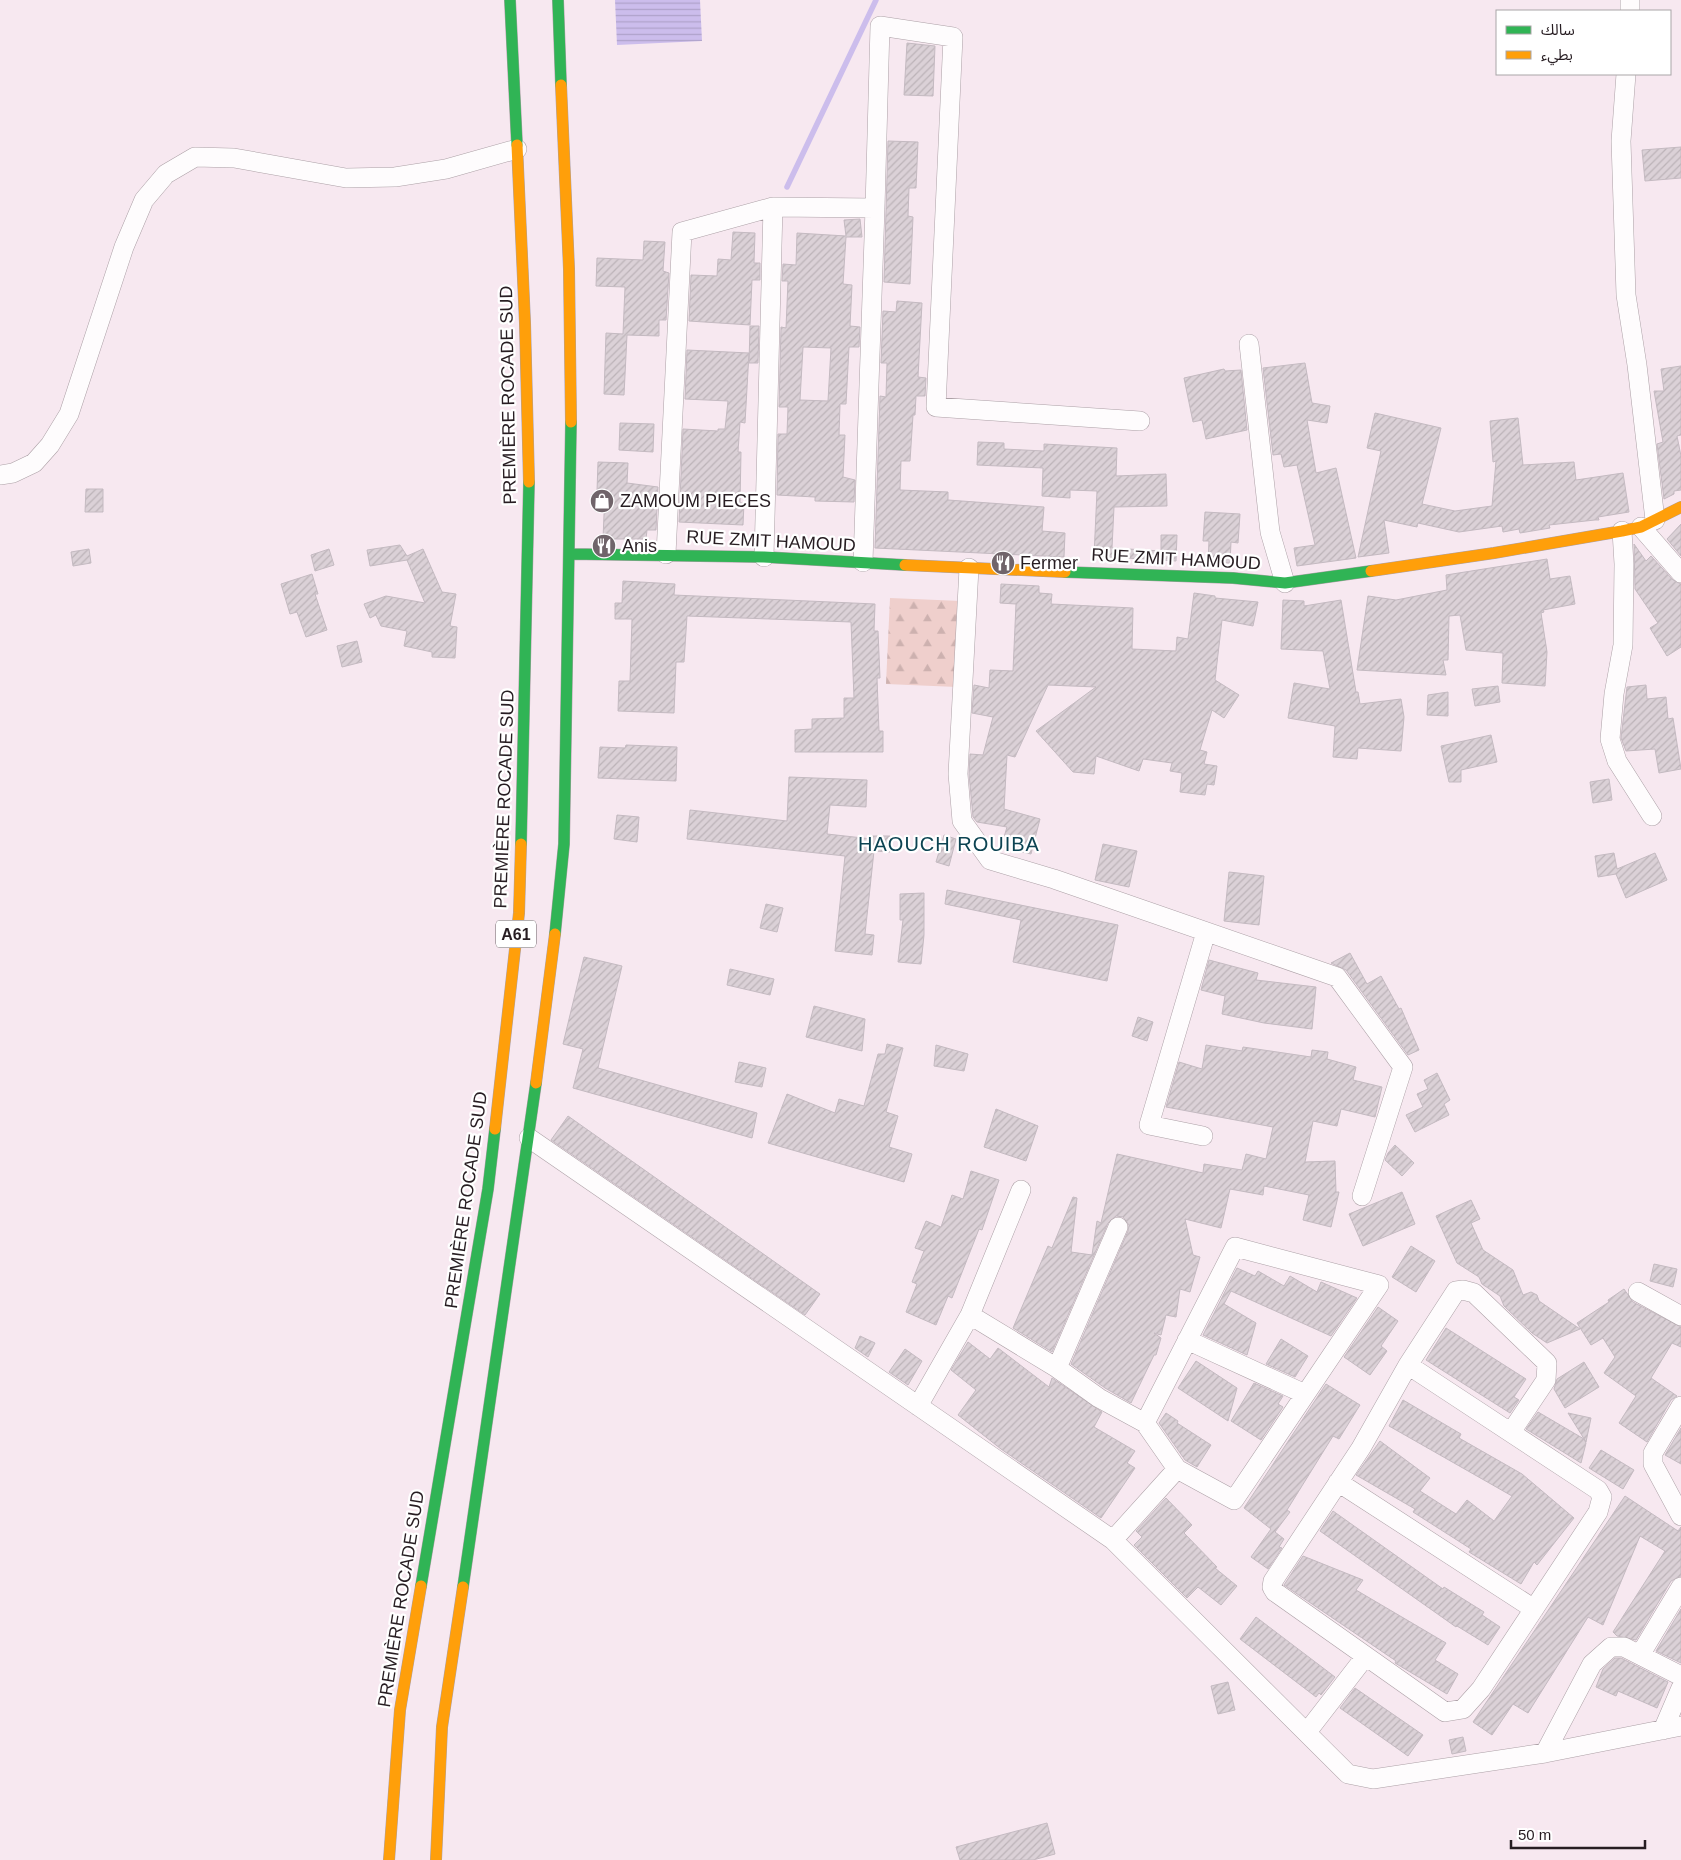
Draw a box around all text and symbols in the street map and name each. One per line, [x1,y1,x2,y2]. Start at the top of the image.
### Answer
legend [1496,10,1671,75]
text: سالك [1541,21,1575,38]
text: بطيء [1541,46,1573,66]
street label: PREMIÈRE ROCADE SUD [496,285,520,505]
shop icon: ZAMOUM PIECES [589,488,615,514]
place label: ZAMOUM PIECES [620,491,771,511]
street label: RUE ZMIT HAMOUD [686,527,856,555]
restaurant icon: Anis [591,533,617,559]
place label: Anis [622,536,657,556]
street label: RUE ZMIT HAMOUD [1091,545,1261,573]
restaurant icon: Fermer [990,550,1016,576]
place label: Fermer [1020,553,1078,573]
street label: PREMIÈRE ROCADE SUD [490,689,518,909]
district label: HAOUCH ROUIBA [858,833,1040,855]
road number: A61 [496,921,536,948]
street label: PREMIÈRE ROCADE SUD [441,1090,491,1310]
street label: PREMIÈRE ROCADE SUD [374,1489,428,1709]
scale bar [1511,1818,1645,1850]
text: 50 m [1518,1826,1551,1843]

